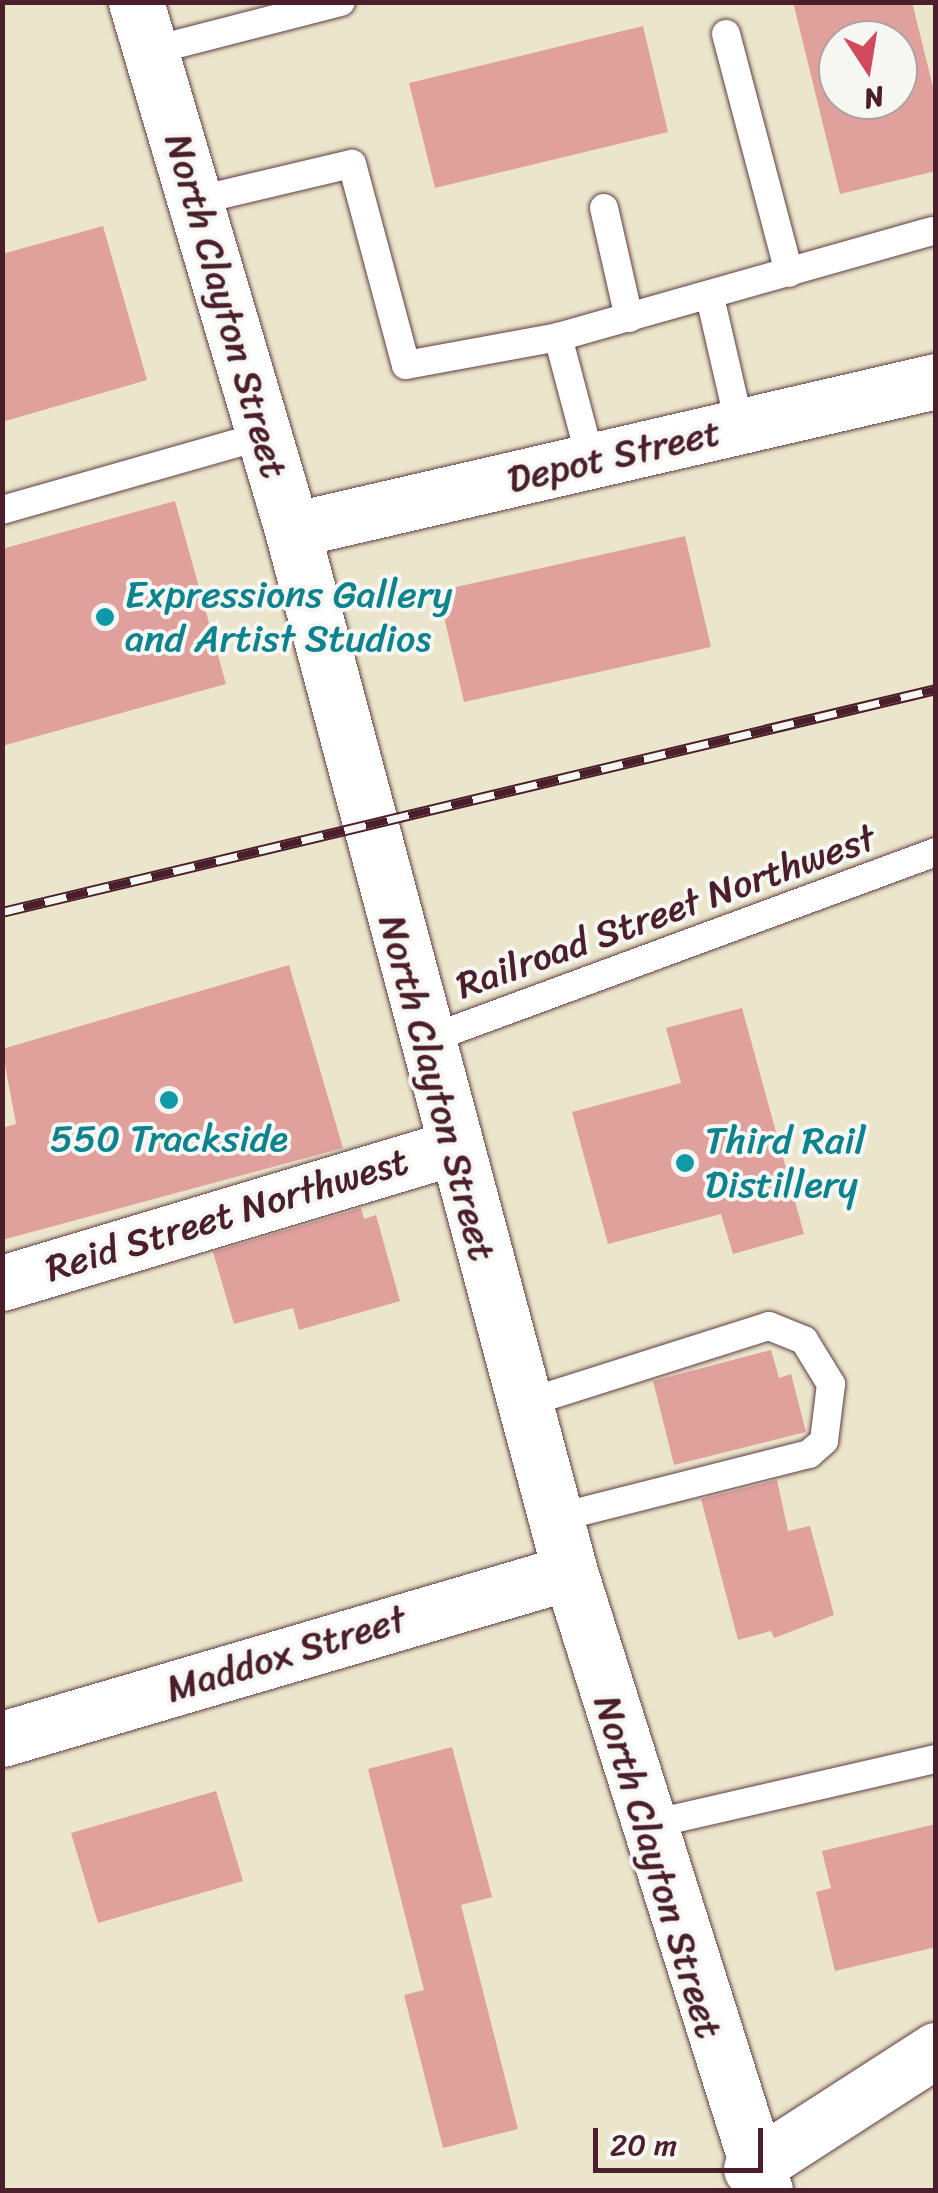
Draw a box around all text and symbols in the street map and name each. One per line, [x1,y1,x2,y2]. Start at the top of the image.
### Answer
north arrow [818,20,918,120]
text: N [859,72,889,124]
street label: North Clayton Street [155,128,297,484]
street label: Depot Street [502,409,726,503]
place label: Expressions Gallery and Artist Studios [125,572,452,662]
marker: Expressions Gallery and Artist Studios [94,606,116,628]
street label: Railroad Street Northwest [450,815,882,1009]
street label: North Clayton Street [369,910,505,1266]
marker: 550 Trackside [158,1089,180,1111]
place label: 550 Trackside [50,1116,288,1162]
place label: Third Rail Distillery [705,1118,865,1208]
street label: Reid Street Northwest [39,1138,415,1292]
marker: Third Rail Distillery [674,1152,696,1174]
street label: Maddox Street [160,1596,412,1712]
street label: North Clayton Street [584,1690,732,2044]
scale bar [598,2108,768,2170]
text: 20 m [610,2118,677,2172]

